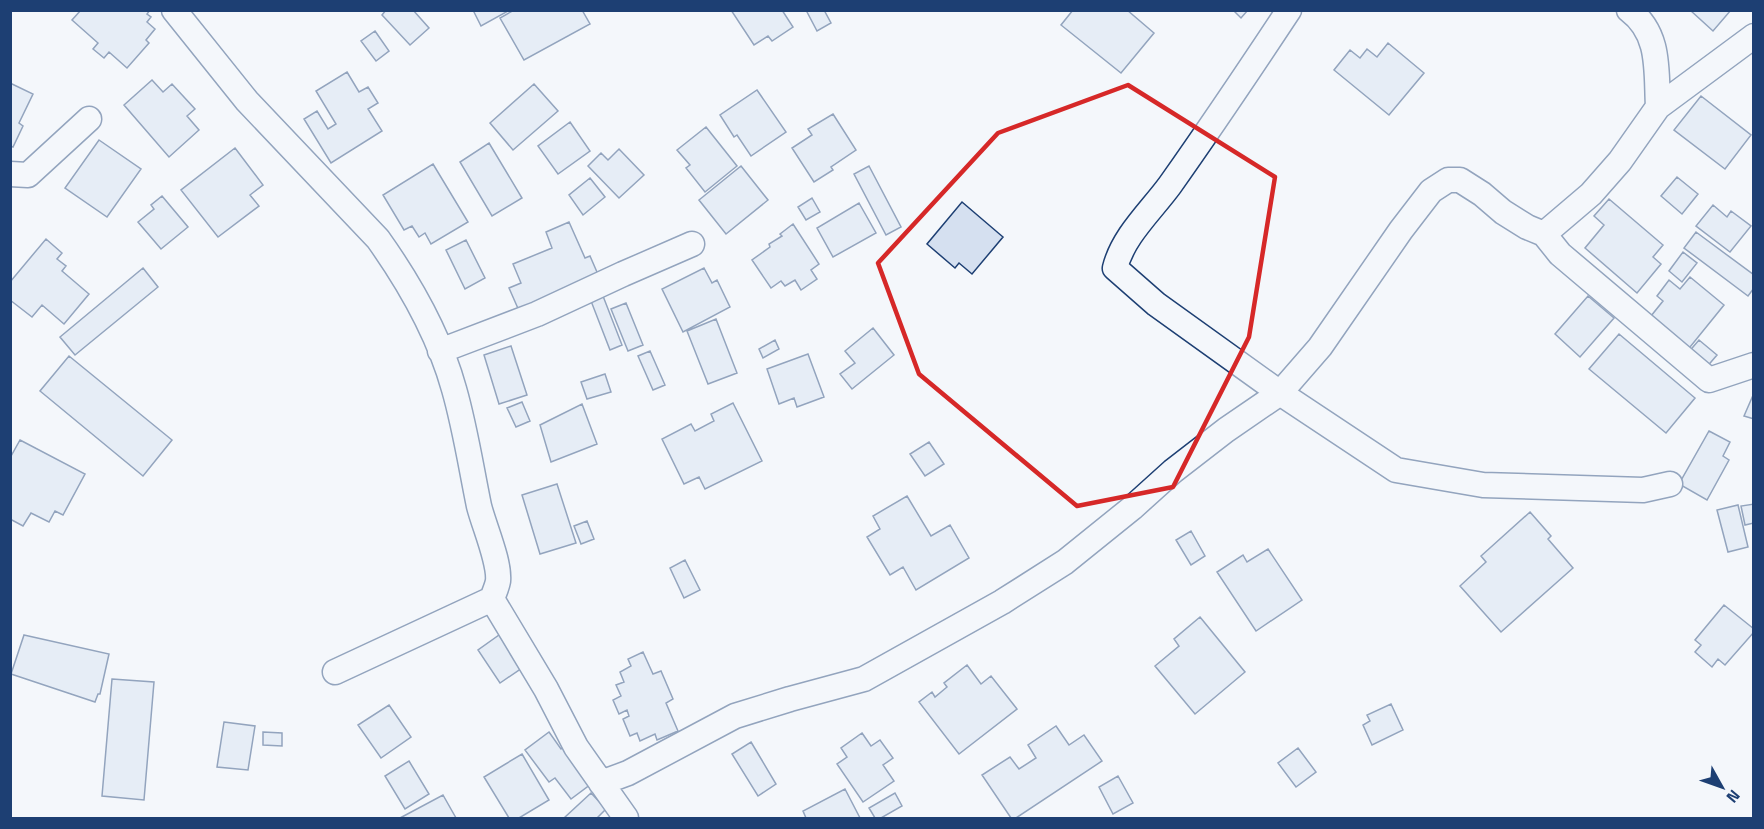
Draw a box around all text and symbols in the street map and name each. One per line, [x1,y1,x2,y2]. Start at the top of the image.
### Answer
north arrow [1692,757,1752,817]
text: N [1721,785,1746,809]

